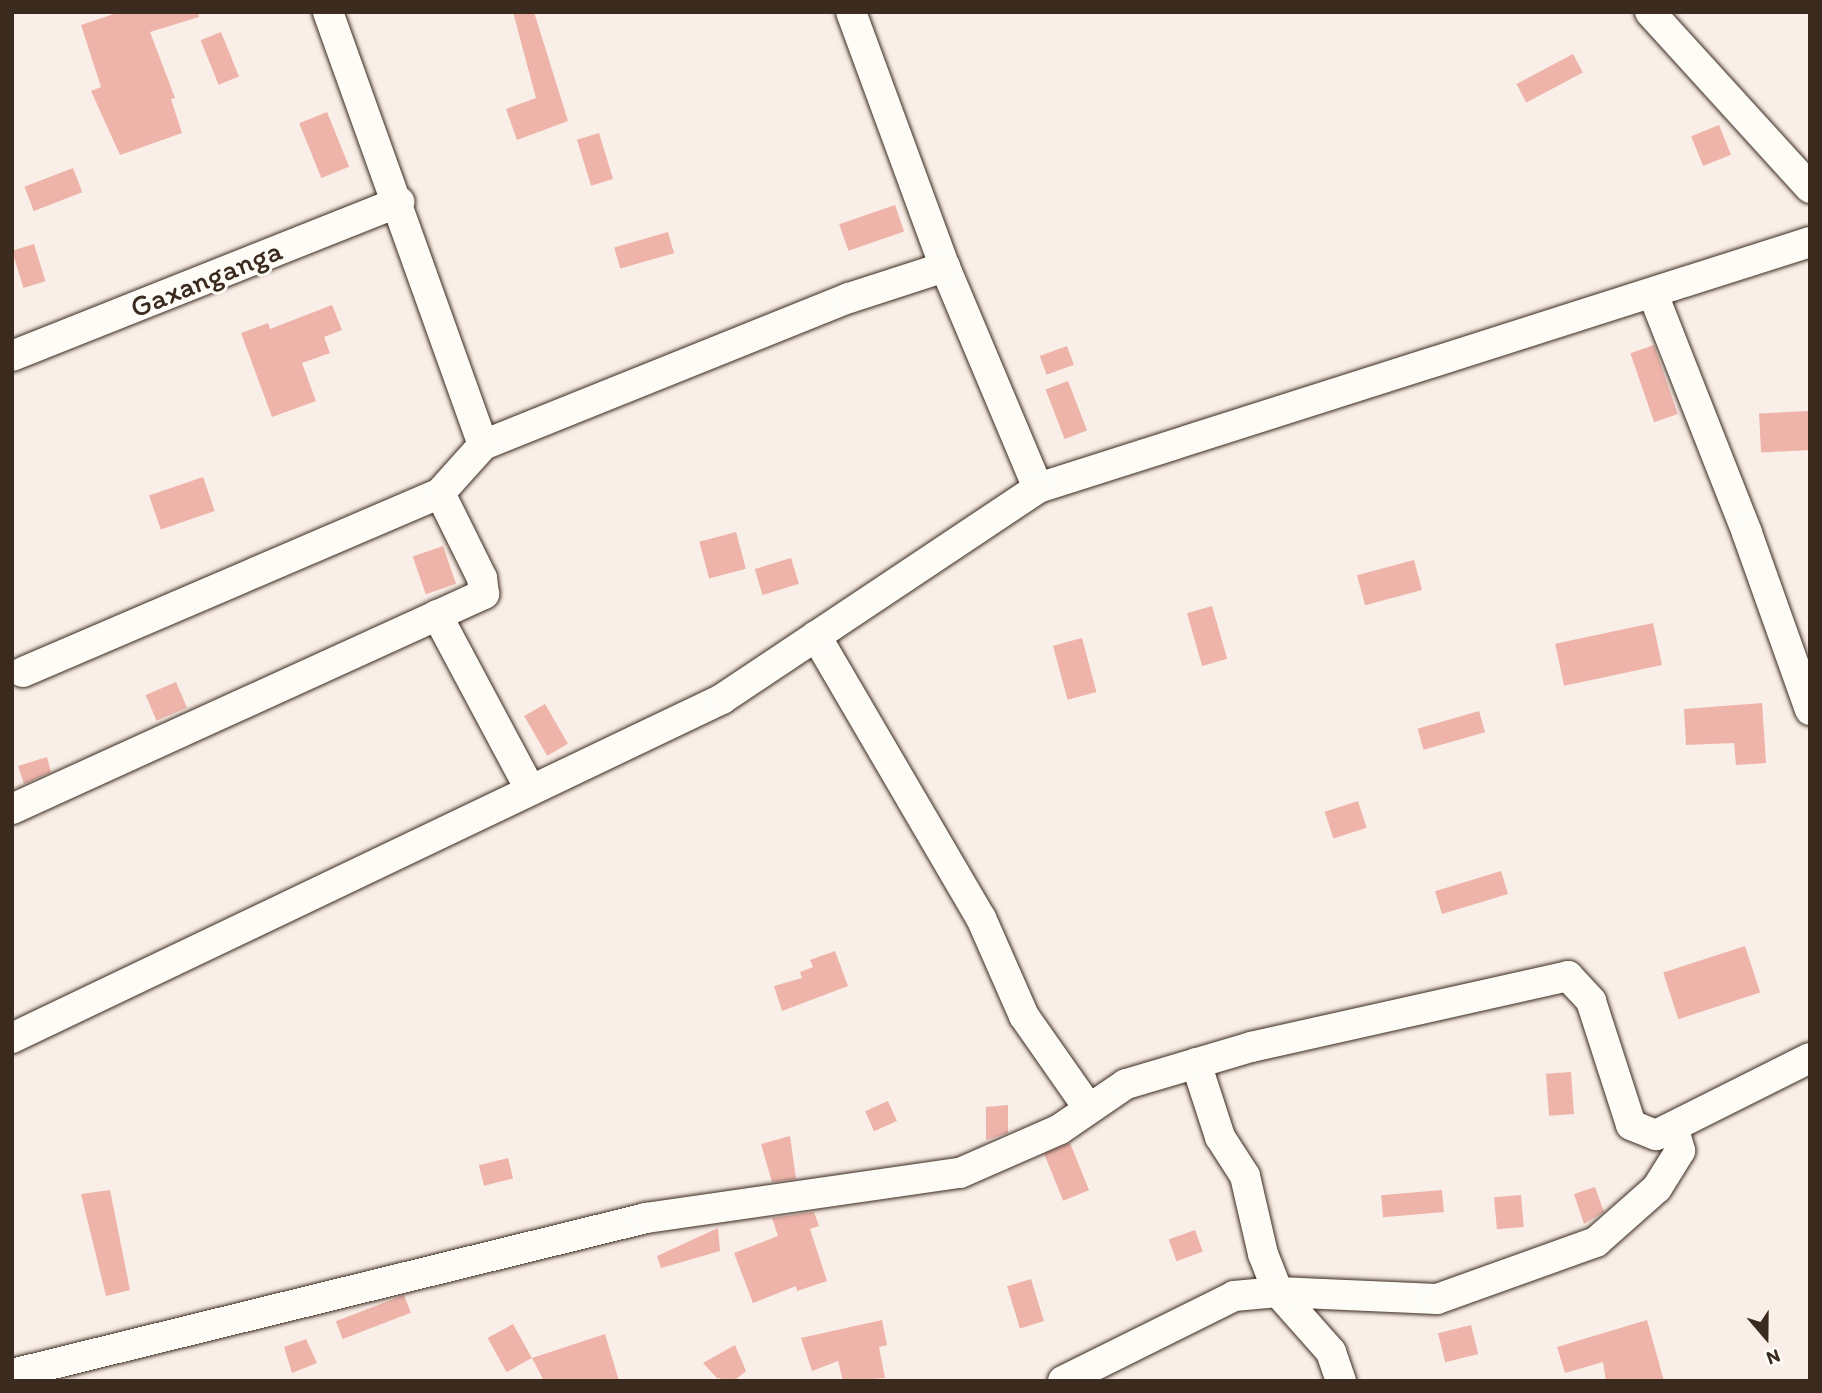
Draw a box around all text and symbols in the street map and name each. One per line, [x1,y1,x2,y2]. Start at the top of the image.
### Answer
street label: Gaxanganga [125,232,287,326]
north arrow [1731,1302,1801,1372]
text: N [1763,1344,1783,1370]

